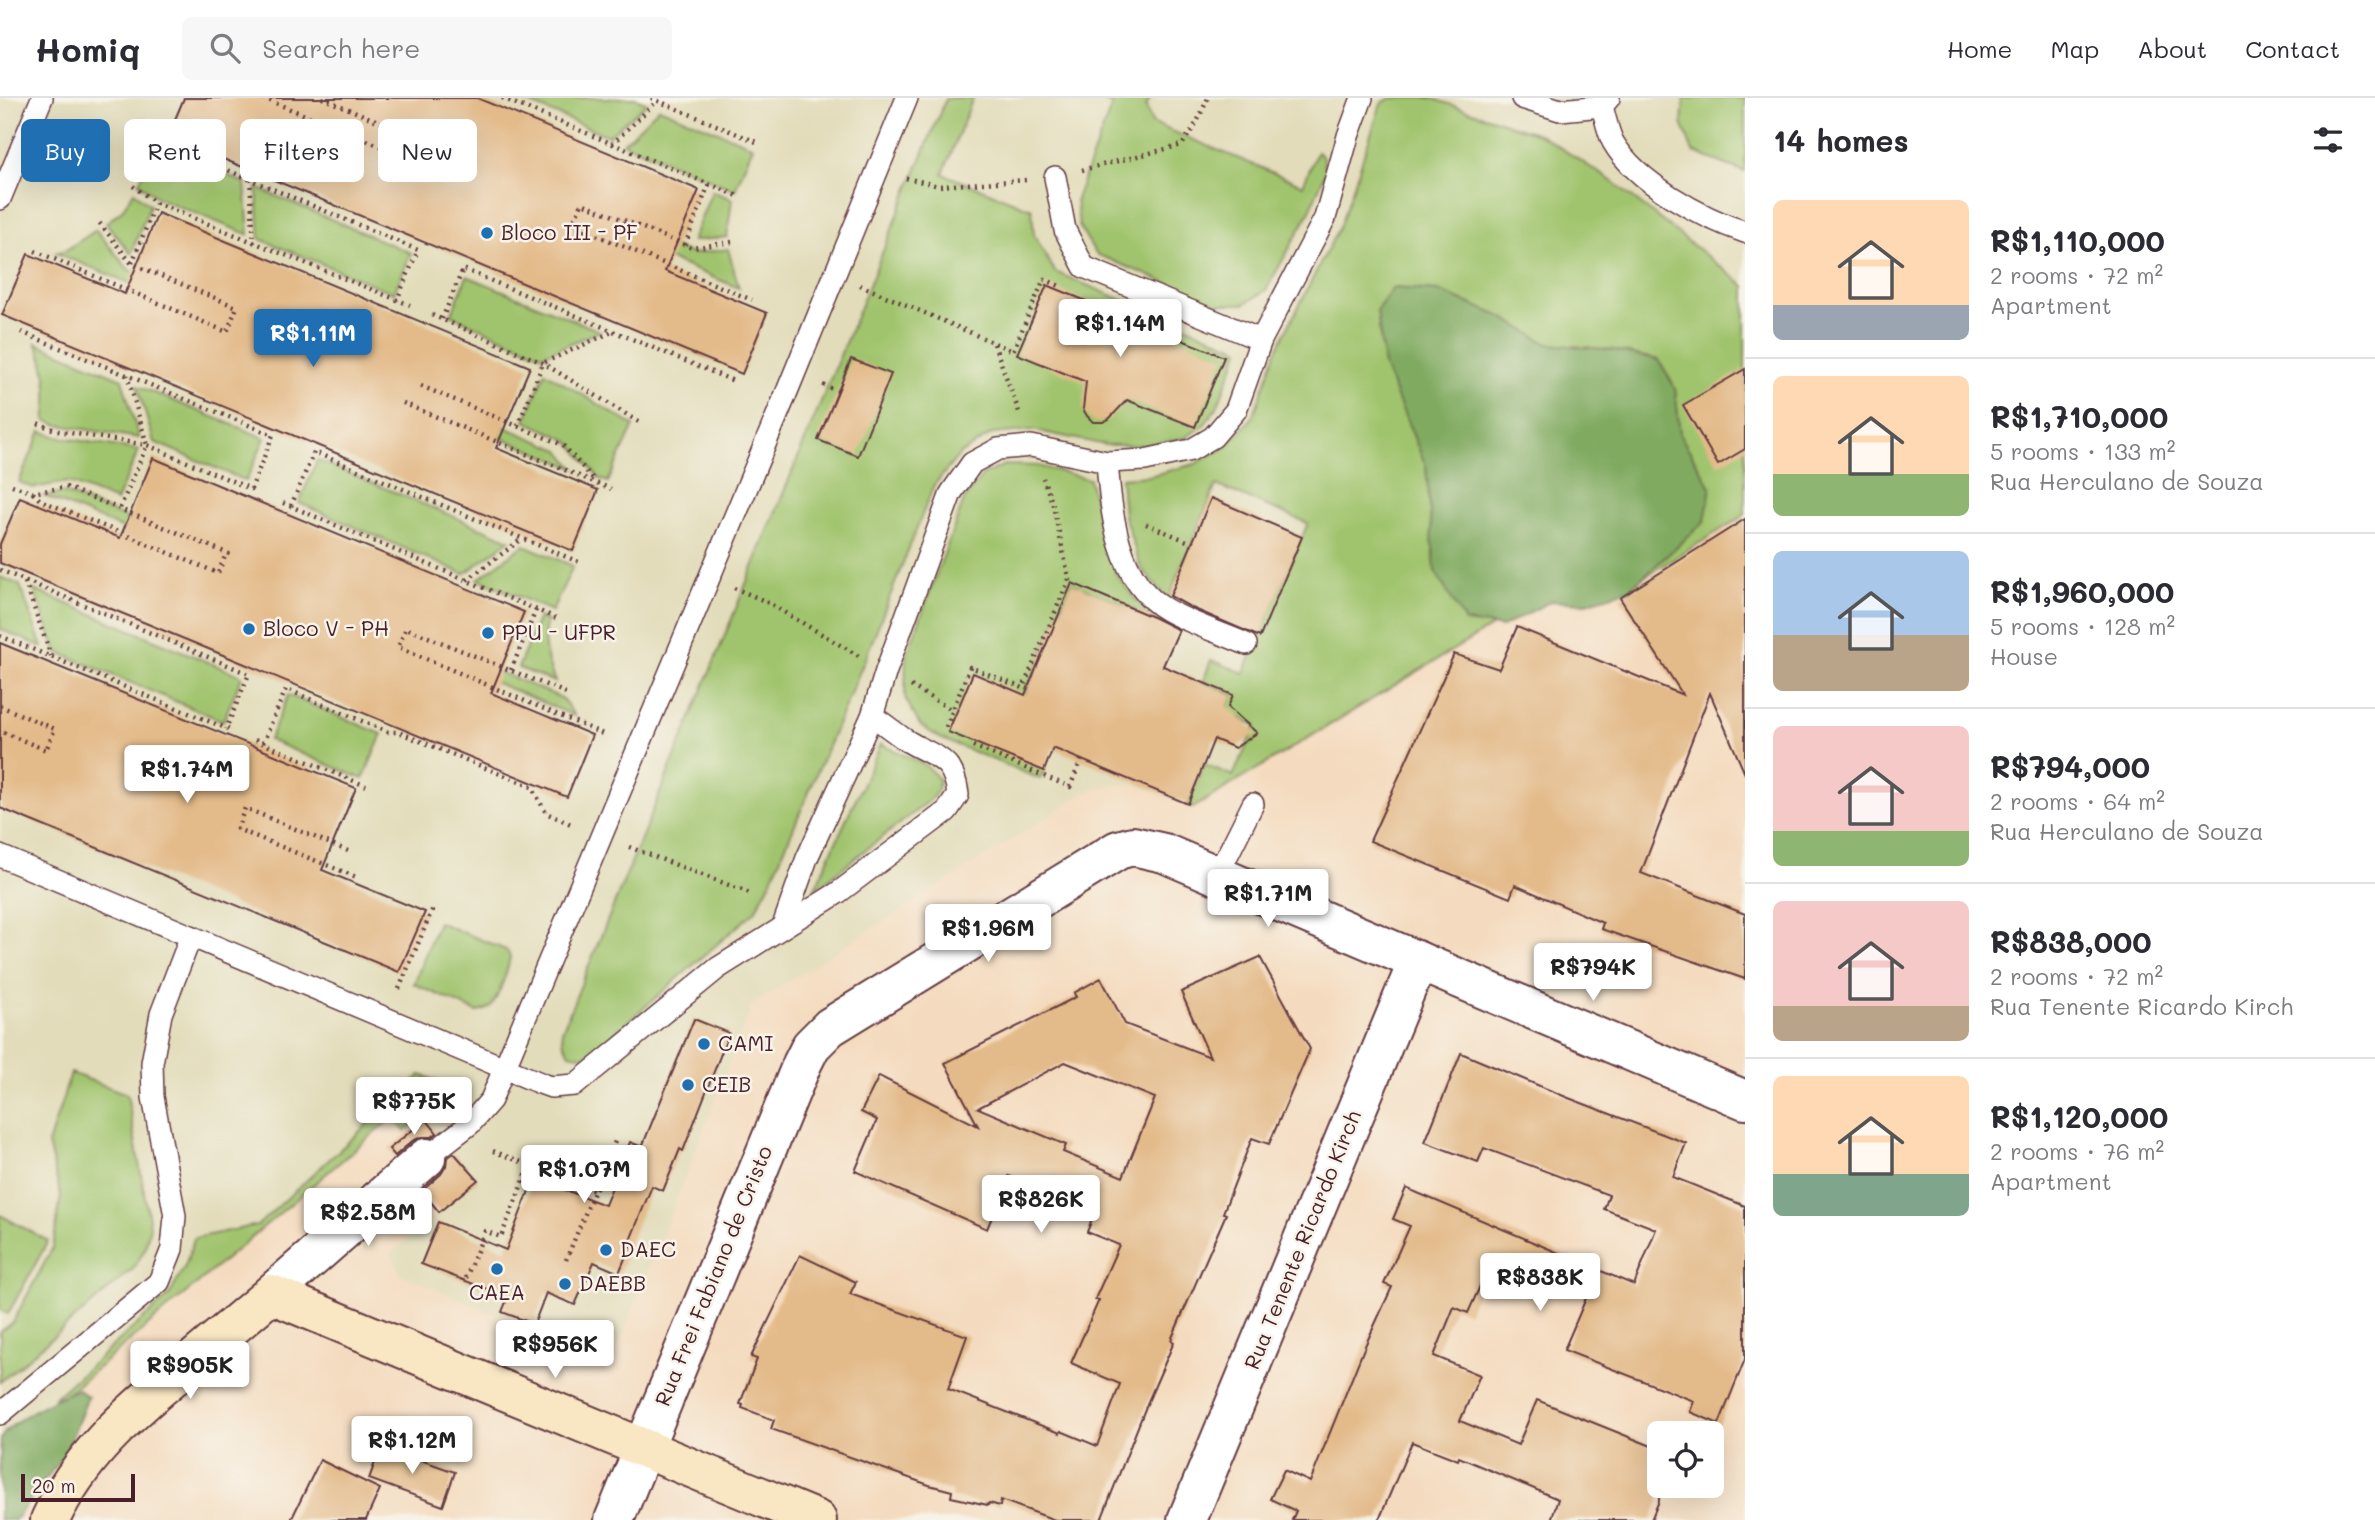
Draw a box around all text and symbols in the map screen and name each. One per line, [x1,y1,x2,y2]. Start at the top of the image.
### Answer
search box [182,17,672,80]
text: Homiq [35,27,140,70]
icon: search [206,29,244,67]
text: Search here [262,31,420,65]
text: Home [1947,33,2012,64]
text: Map [2050,33,2099,64]
text: About [2137,33,2207,64]
text: Contact [2245,33,2340,64]
chip: Buy [21,119,110,182]
chip: Rent [124,119,226,182]
chip: Filters [240,119,364,182]
chip: New [378,119,477,182]
text: 14 homes [1773,120,1909,160]
icon: filters [2309,121,2347,159]
place label: Bloco III - PF [501,218,638,245]
text: R$1,110,000 [1990,220,2165,260]
marker: Bloco III - PF [479,225,495,241]
icon: home [1829,228,1913,312]
text: 2 rooms · 72 m² [1990,260,2163,290]
text: Apartment [1990,290,2112,320]
pin: R$1.14M [1055,300,1185,359]
text: R$1.14M [1075,307,1165,337]
pin: R$1.11M [248,310,378,369]
text: R$1.11M [270,317,356,347]
text: R$1,710,000 [1990,396,2168,436]
icon: home [1829,404,1913,488]
text: 5 rooms · 133 m² [1990,436,2175,466]
text: Rua Herculano de Souza [1990,466,2264,496]
text: R$1,960,000 [1990,571,2174,611]
icon: home [1829,579,1913,663]
text: 5 rooms · 128 m² [1990,611,2175,641]
place label: Bloco V - PH [263,614,389,641]
place label: PPU - UFPR [502,618,616,645]
marker: Bloco V - PH [241,621,257,637]
marker: PPU - UFPR [480,625,496,641]
text: House [1990,641,2058,671]
pin: R$1.74M [122,746,252,805]
text: R$794,000 [1990,746,2150,786]
text: R$1.74M [140,753,234,783]
icon: home [1829,754,1913,838]
text: 2 rooms · 64 m² [1990,786,2165,816]
text: Rua Herculano de Souza [1990,816,2264,846]
pin: R$1.71M [1203,870,1333,929]
text: R$1.71M [1223,877,1313,907]
pin: R$1.96M [923,904,1053,964]
text: R$1.96M [941,912,1035,942]
text: R$838,000 [1990,921,2152,961]
icon: home [1829,929,1913,1013]
pin: R$794K [1536,944,1650,1003]
text: R$794K [1550,951,1636,981]
text: 2 rooms · 72 m² [1990,961,2163,991]
text: Rua Tenente Ricardo Kirch [1990,991,2293,1021]
place label: CAMI [718,1029,773,1056]
marker: CAMI [696,1036,712,1052]
place label: CEIB [702,1070,751,1097]
pin: R$775K [357,1077,471,1137]
marker: CEIB [680,1077,696,1093]
text: R$775K [372,1085,456,1115]
text: R$1,120,000 [1990,1096,2168,1136]
icon: home [1829,1104,1913,1188]
street label: Rua Tenente Ricardo Kirch [1237,1106,1366,1373]
text: 2 rooms · 76 m² [1990,1136,2164,1166]
street label: Rua Frei Fabiano de Cristo [648,1141,777,1410]
pin: R$1.07M [519,1146,649,1205]
text: R$1.07M [537,1153,631,1183]
text: Apartment [1990,1166,2112,1196]
pin: R$826K [984,1176,1098,1235]
text: R$826K [998,1183,1084,1213]
pin: R$2.58M [303,1188,433,1248]
text: R$2.58M [320,1196,416,1226]
place label: DAEC [620,1235,676,1262]
marker: DAEC [598,1242,614,1258]
pin: R$838K [1483,1254,1597,1313]
marker: CAEA [489,1261,505,1277]
text: R$838K [1496,1261,1584,1291]
place label: DAEBB [579,1269,646,1296]
marker: DAEBB [557,1276,573,1292]
place label: CAEA [469,1278,525,1305]
pin: R$956K [498,1320,612,1380]
text: R$956K [512,1328,598,1358]
pin: R$905K [133,1342,247,1401]
text: R$905K [146,1349,234,1379]
pin: R$1.12M [347,1416,477,1476]
map controls [1647,1421,1724,1498]
button: locate [1647,1421,1724,1498]
text: R$1.12M [367,1424,457,1454]
scale bar [21,1471,135,1503]
text: 20 m [32,1473,76,1498]

